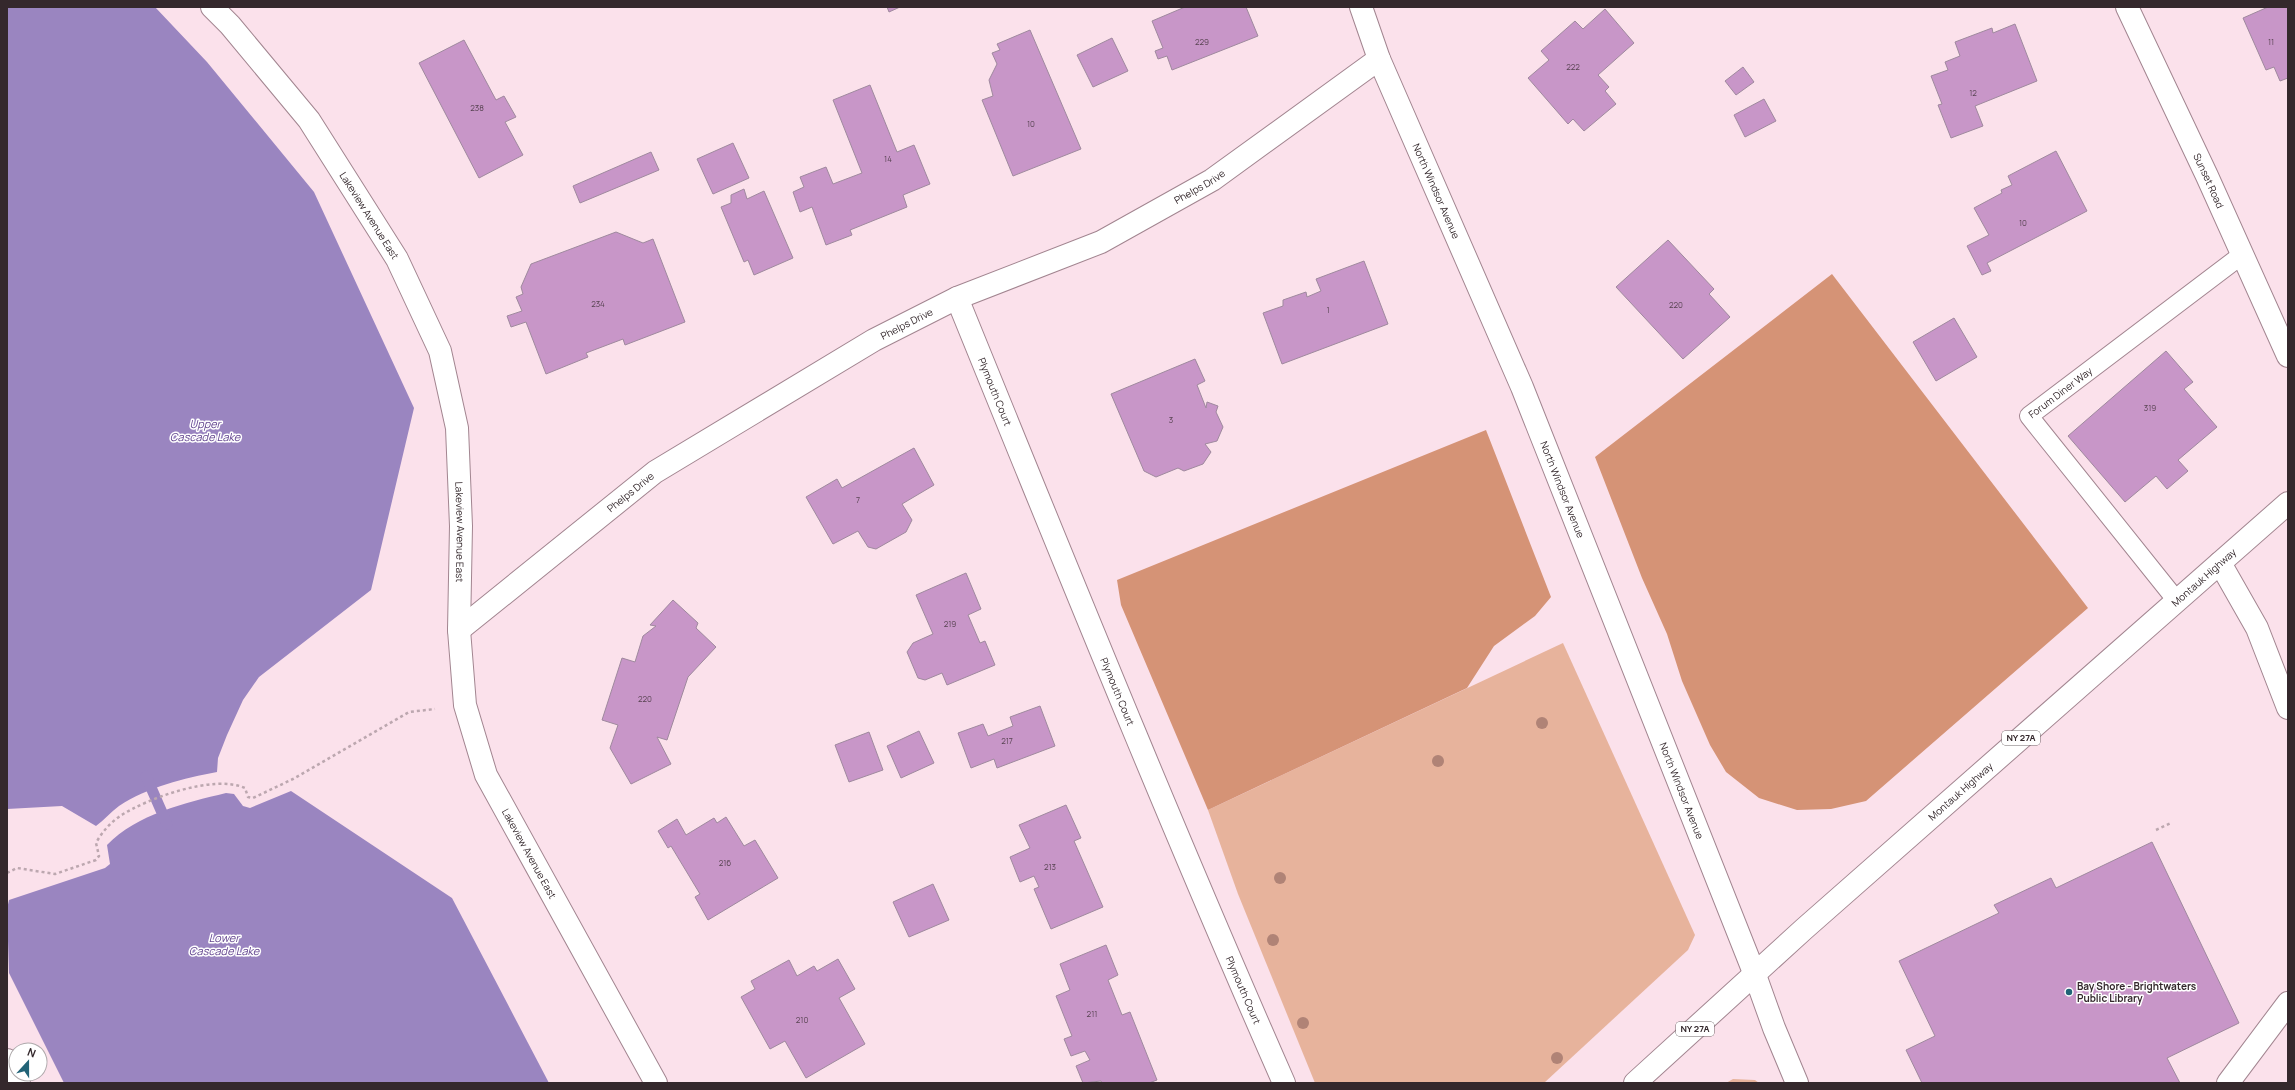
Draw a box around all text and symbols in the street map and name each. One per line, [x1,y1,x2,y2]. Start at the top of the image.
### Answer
house number: 229 [1195,36,1209,47]
house number: 11 [2268,36,2274,47]
house number: 222 [1566,61,1580,72]
house number: 12 [1969,87,1977,98]
house number: 238 [470,102,484,113]
house number: 10 [1027,118,1035,129]
street label: North Windsor Avenue [1410,141,1464,241]
street label: Sunset Road [2190,151,2228,210]
house number: 14 [884,153,892,164]
street label: Phelps Drive [1171,166,1228,207]
street label: Lakeview Avenue East [337,169,402,262]
house number: 10 [2019,217,2027,228]
house number: 234 [591,298,605,309]
house number: 220 [1669,299,1683,310]
street label: Phelps Drive [878,304,935,343]
house number: 1 [1326,304,1330,315]
street label: Plymouth Court [975,355,1015,428]
street label: Forum Diner Way [2025,363,2096,421]
house number: 319 [2144,402,2156,413]
house number: 3 [1169,414,1173,425]
water label: Upper Cascade Lake [170,416,241,444]
street label: North Windsor Avenue [1537,439,1588,540]
street label: Phelps Drive [604,469,657,515]
street label: Lakeview Avenue East [452,481,468,583]
house number: 7 [856,494,860,505]
street label: Montauk Highway [2168,545,2239,610]
house number: 219 [944,618,956,629]
street label: Plymouth Court [1097,655,1138,728]
house number: 220 [638,693,652,704]
road number: NY 27A [2002,731,2040,745]
house number: 217 [1001,735,1013,746]
street label: North Windsor Avenue [1656,740,1707,841]
street label: Montauk Highway [1925,759,1996,824]
street label: Lakeview Avenue East [499,806,560,901]
house number: 216 [719,857,731,868]
house number: 213 [1044,861,1056,872]
water label: Lower Cascade Lake [189,930,260,958]
street label: Plymouth Court [1223,954,1264,1026]
place label: Bay Shore - Brightwaters Public Library [2077,979,2197,1005]
marker: Bay Shore - Brightwaters Public Library [2064,987,2074,997]
house number: 211 [1087,1008,1097,1019]
house number: 210 [796,1014,808,1025]
road number: NY 27A [1676,1022,1714,1036]
north arrow [8,1042,48,1082]
text: N [25,1044,38,1061]

